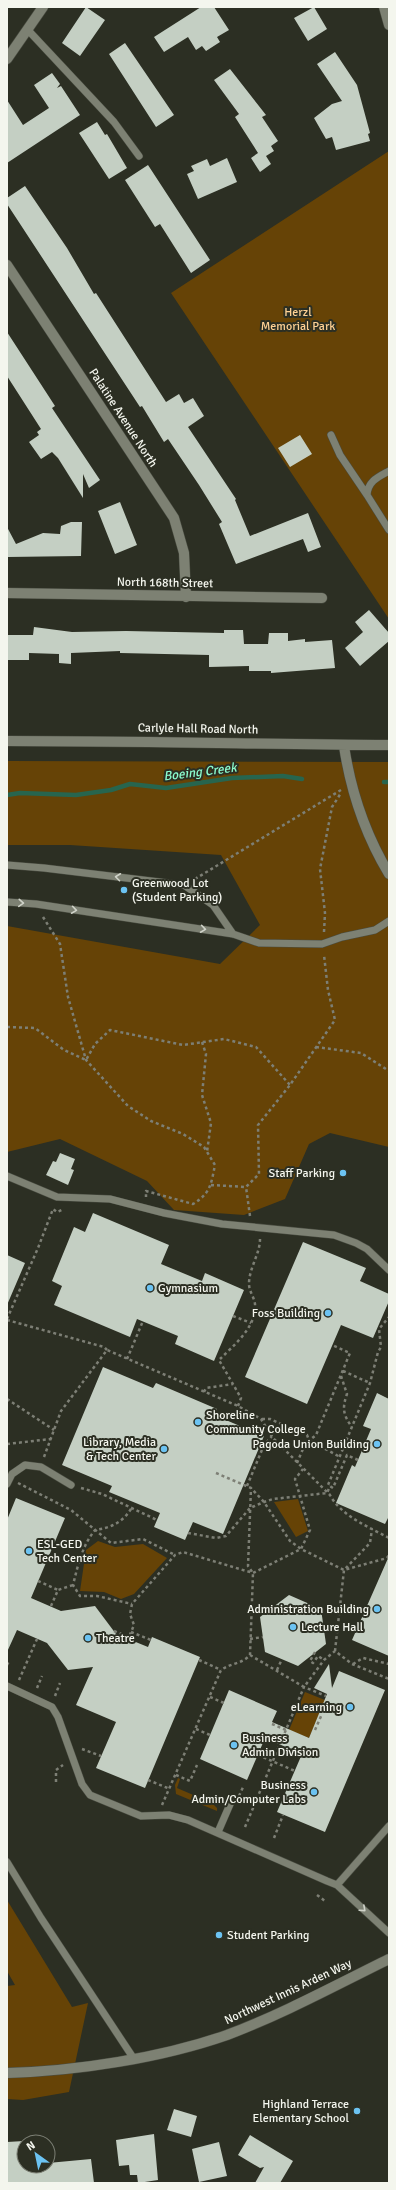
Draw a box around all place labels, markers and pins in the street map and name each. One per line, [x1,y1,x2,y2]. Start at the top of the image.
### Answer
place label: Greenwood Lot (Student Parking) [132,876,222,905]
marker: Greenwood Lot (Student Parking) [119,885,129,895]
place label: Staff Parking [269,1166,335,1181]
marker: Staff Parking [338,1168,348,1178]
place label: Gymnasium [158,1281,218,1296]
marker: Gymnasium [145,1283,155,1293]
place label: Foss Building [252,1306,320,1321]
marker: Foss Building [323,1308,333,1318]
place label: Shoreline Community College [206,1408,306,1437]
marker: Shoreline Community College [193,1417,203,1427]
place label: Library, Media & Tech Center [83,1435,157,1464]
place label: Pagoda Union Building [253,1437,369,1452]
marker: Pagoda Union Building [372,1439,382,1449]
marker: Library, Media & Tech Center [159,1444,169,1454]
place label: ESL-GED Tech Center [37,1537,98,1566]
marker: ESL-GED Tech Center [24,1546,34,1556]
place label: Administration Building [247,1602,369,1617]
marker: Administration Building [372,1604,382,1614]
place label: Lecture Hall [301,1620,364,1635]
marker: Lecture Hall [288,1622,298,1632]
place label: Theatre [96,1631,135,1646]
marker: Theatre [83,1633,93,1643]
place label: eLearning [291,1700,342,1715]
marker: eLearning [345,1702,355,1712]
place label: Business Admin Division [242,1731,318,1760]
marker: Business Admin Division [229,1740,239,1750]
place label: Business Admin/Computer Labs [191,1778,306,1807]
marker: Business Admin/Computer Labs [309,1787,319,1797]
place label: Student Parking [227,1928,309,1943]
marker: Student Parking [214,1930,224,1940]
place label: Highland Terrace Elementary School [253,2097,349,2126]
marker: Highland Terrace Elementary School [352,2106,362,2116]

